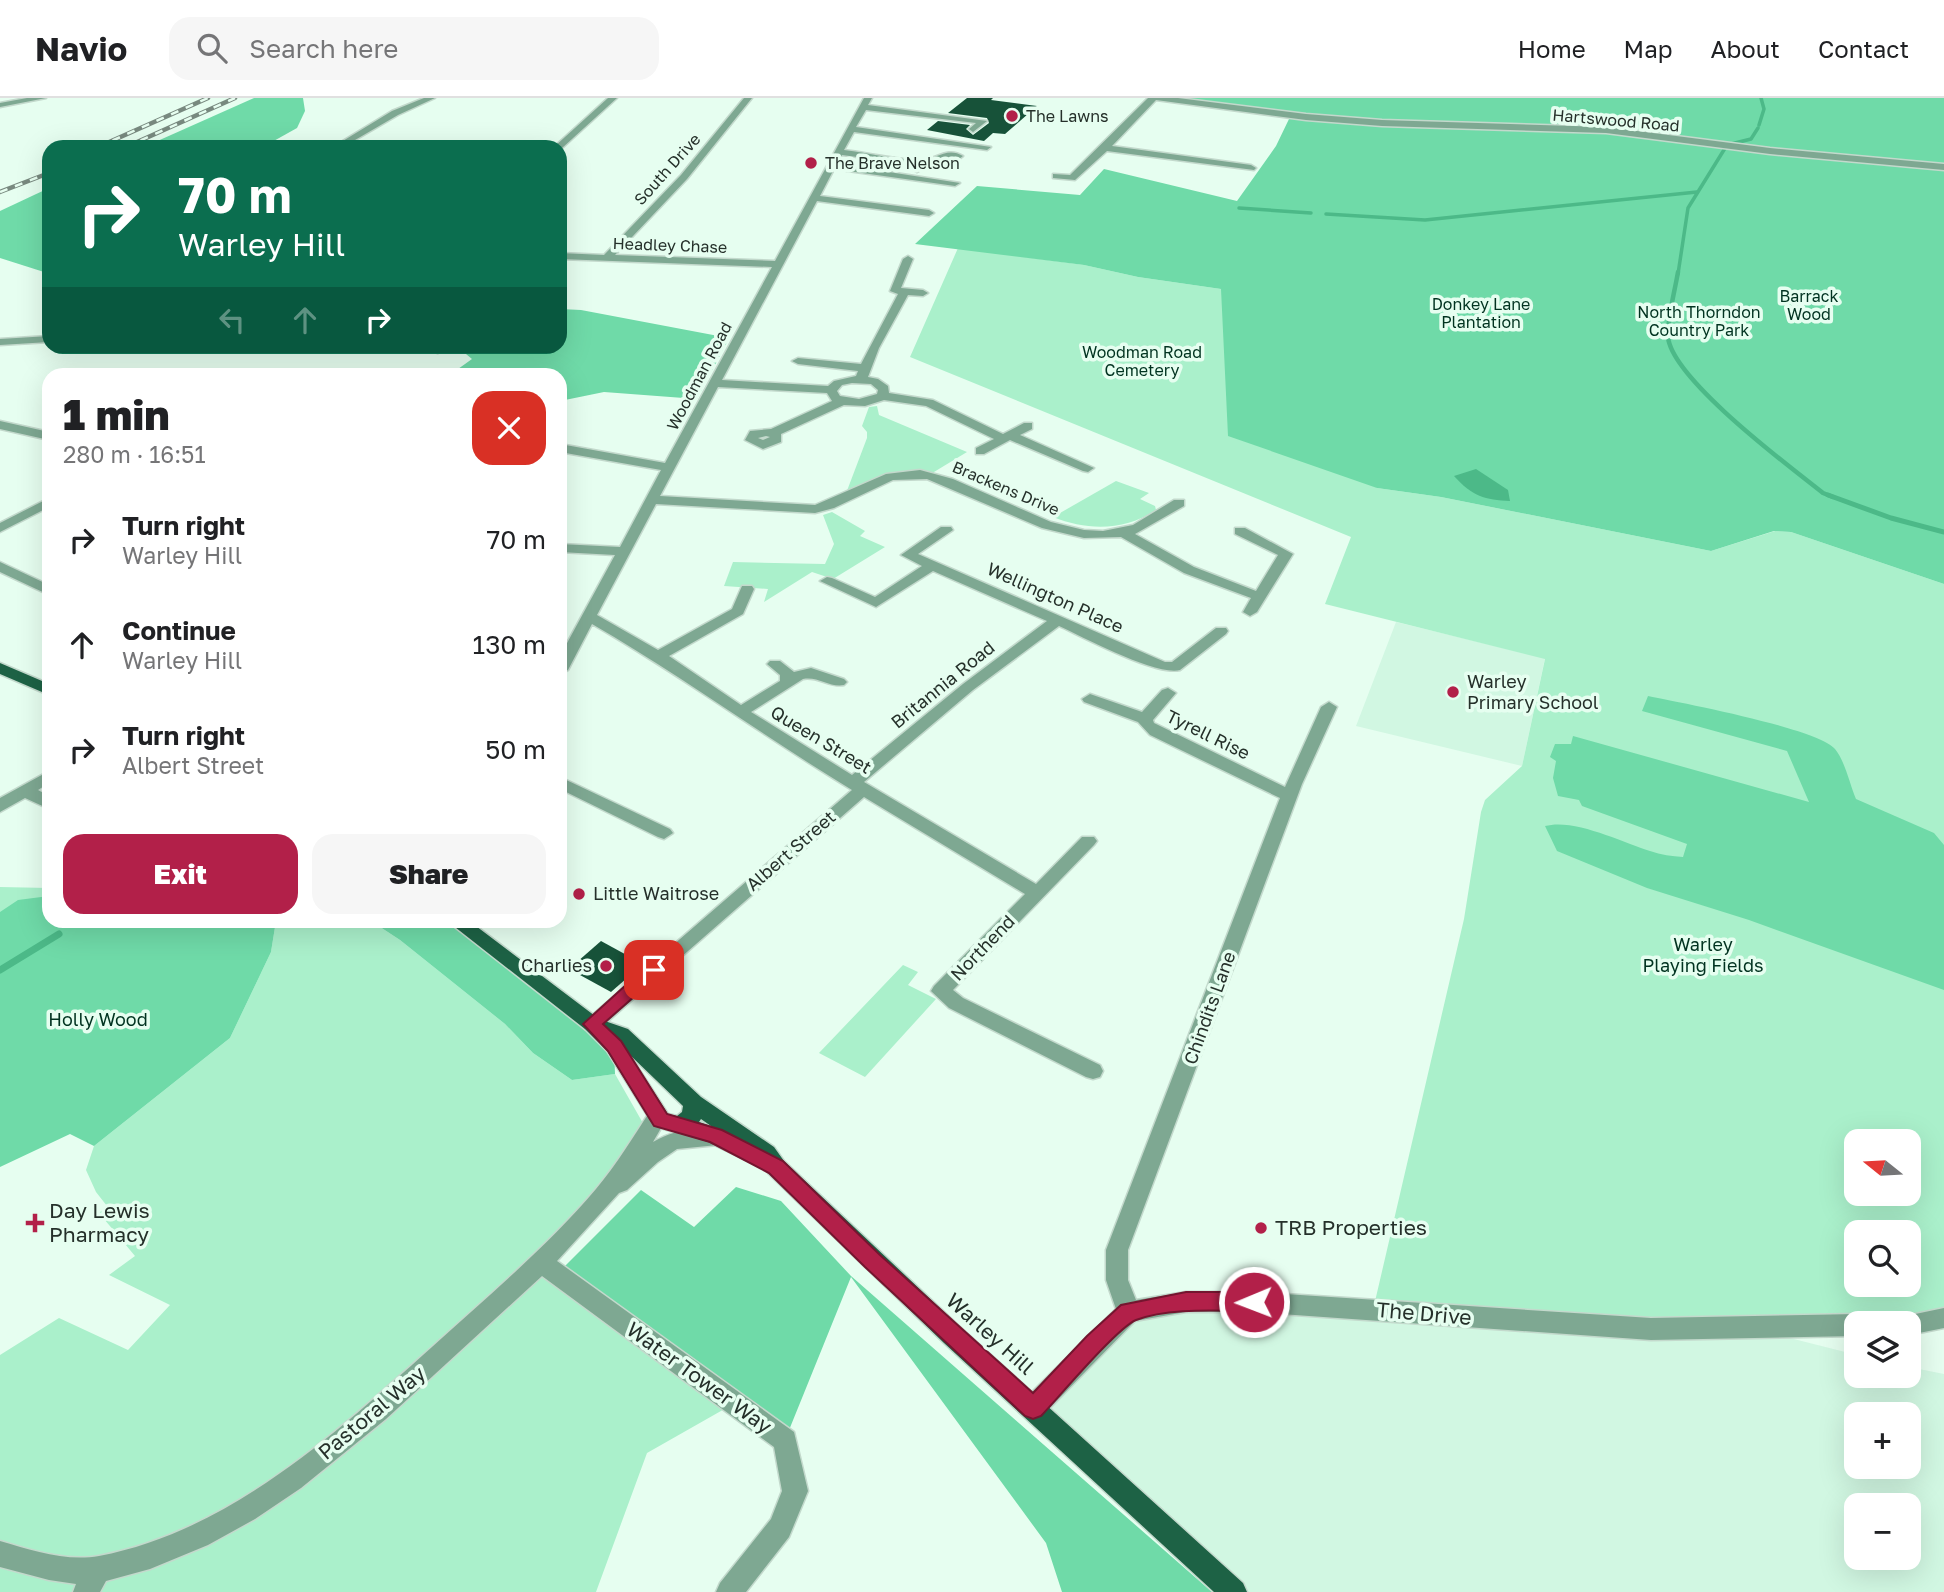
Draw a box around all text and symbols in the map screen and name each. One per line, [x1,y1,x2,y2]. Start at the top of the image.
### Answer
search box [169,17,659,80]
text: Navio [35,29,127,68]
icon: search [193,29,231,67]
text: Search here [249,33,398,64]
text: Home [1518,34,1586,63]
text: Map [1624,34,1673,63]
text: About [1711,34,1780,63]
text: Contact [1818,34,1909,63]
street label: Hartswood Road [1552,104,1680,136]
place label: The Lawns [1026,106,1108,126]
marker: The Lawns [1004,108,1020,124]
street label: South Drive [630,129,704,209]
place label: The Brave Nelson [825,153,960,173]
marker: The Brave Nelson [803,155,819,171]
text: 70 m [178,165,292,224]
icon: right [63,168,154,259]
text: Warley Hill [178,225,345,263]
street label: Headley Chase [612,233,728,257]
park label: Barrack Wood [1780,286,1838,324]
park label: Donkey Lane Plantation [1432,294,1530,332]
icon: left [213,301,251,339]
icon: ahead [286,301,324,339]
icon: right [359,301,397,339]
park label: North Thorndon Country Park [1637,302,1761,340]
street label: Woodman Road [662,318,736,434]
park label: Woodman Road Cemetery [1082,342,1202,380]
text: 1 min [63,389,170,439]
button: close [472,391,546,465]
text: 280 m · 16:51 [63,440,206,468]
street label: Brackens Drive [949,456,1063,520]
text: Turn right [122,510,245,541]
icon: right [63,521,101,559]
text: 70 m [487,524,546,555]
text: Warley Hill [122,541,242,569]
street label: Wellington Place [984,557,1127,637]
text: Continue [122,615,236,646]
icon: ahead [63,626,101,664]
text: 130 m [473,629,546,660]
street label: Britannia Road [886,636,999,733]
text: Warley Hill [122,646,242,674]
place label: Warley Primary School [1467,670,1599,713]
marker: Warley Primary School [1445,684,1461,700]
street label: Queen Street [767,700,876,778]
street label: Tyrell Rise [1163,704,1254,764]
text: Turn right [122,720,245,751]
icon: right [63,731,101,769]
text: 50 m [485,734,546,765]
text: Albert Street [122,751,264,779]
street label: Albert Street [741,805,840,895]
button: Exit [63,834,298,914]
button: Share [312,834,546,914]
place label: Little Waitrose [593,882,719,904]
marker: Little Waitrose [571,886,587,902]
street label: Northend [946,910,1019,985]
park label: Warley Playing Fields [1642,933,1764,976]
pin [624,940,684,1000]
street label: Chindits Lane [1178,948,1240,1067]
icon: arrive [635,951,673,989]
place label: Charlies [521,954,592,976]
marker: Charlies [598,958,614,974]
park label: Holly Wood [48,1008,148,1030]
north arrow [1844,1129,1922,1206]
map controls [1844,1129,1921,1570]
place label: Day Lewis Pharmacy [49,1197,150,1247]
place label: TRB Properties [1275,1214,1427,1240]
marker: Day Lewis Pharmacy [27,1215,43,1231]
marker: TRB Properties [1253,1220,1269,1236]
button: search [1844,1220,1921,1297]
position arrow [1217,1265,1291,1339]
street label: Warley Hill [941,1287,1040,1380]
street label: The Drive [1375,1296,1473,1330]
button: layers [1844,1311,1921,1388]
street label: Water Tower Way [622,1316,778,1439]
street label: Pastoral Way [312,1360,430,1465]
button: + [1844,1402,1921,1479]
button: − [1844,1493,1921,1570]

